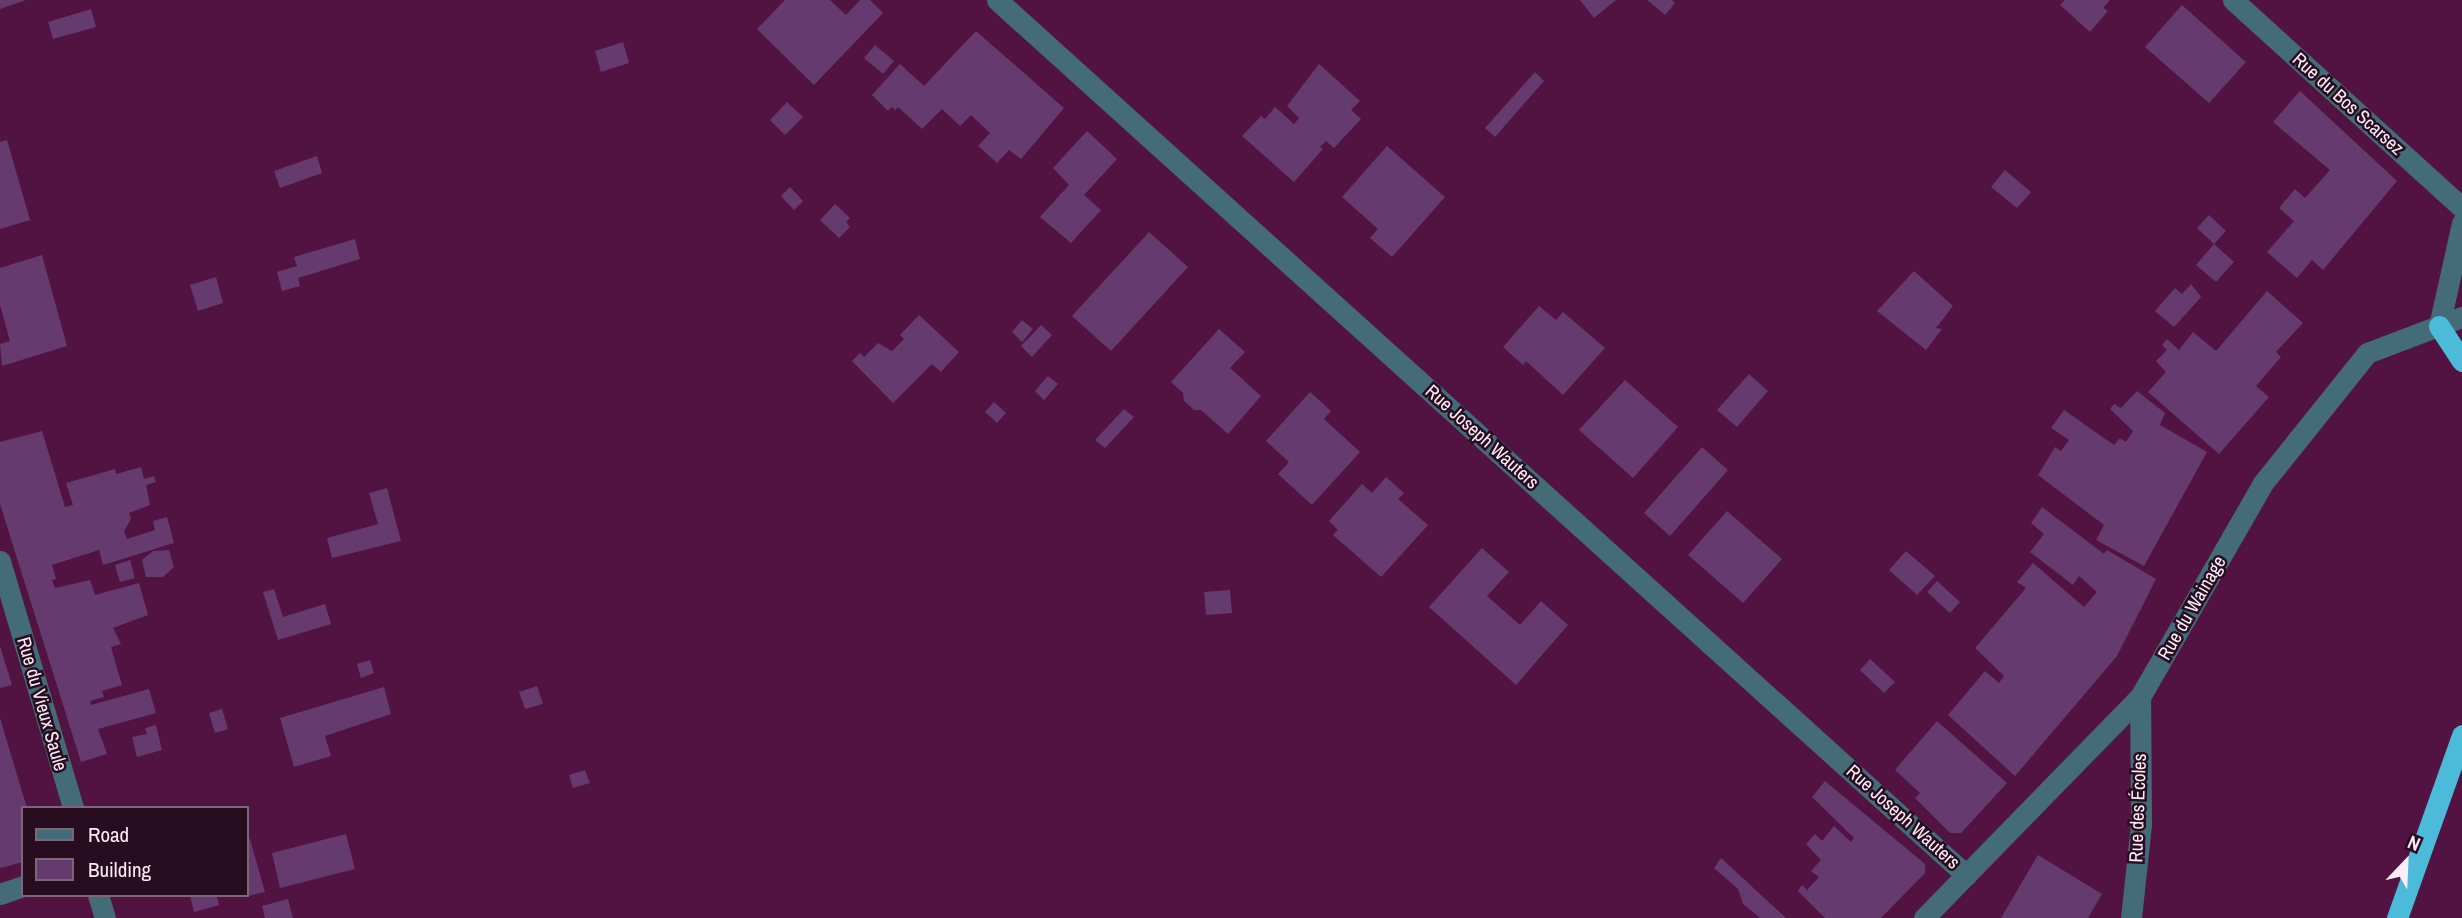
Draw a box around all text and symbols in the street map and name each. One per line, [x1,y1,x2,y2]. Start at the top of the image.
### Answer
street label: Rue du Bos Scarsez [2288,48,2408,160]
street label: Rue Joseph Wauters [1421,380,1543,494]
street label: Rue du Wainage [2153,552,2231,664]
street label: Rue du Vieux Saule [12,634,72,774]
street label: Rue des Écoles [2125,753,2151,863]
street label: Rue Joseph Wauters [1842,760,1964,874]
legend [21,806,248,897]
text: Road [88,820,129,849]
north arrow [2371,827,2441,897]
text: N [2404,829,2424,857]
text: Building [88,855,151,884]

